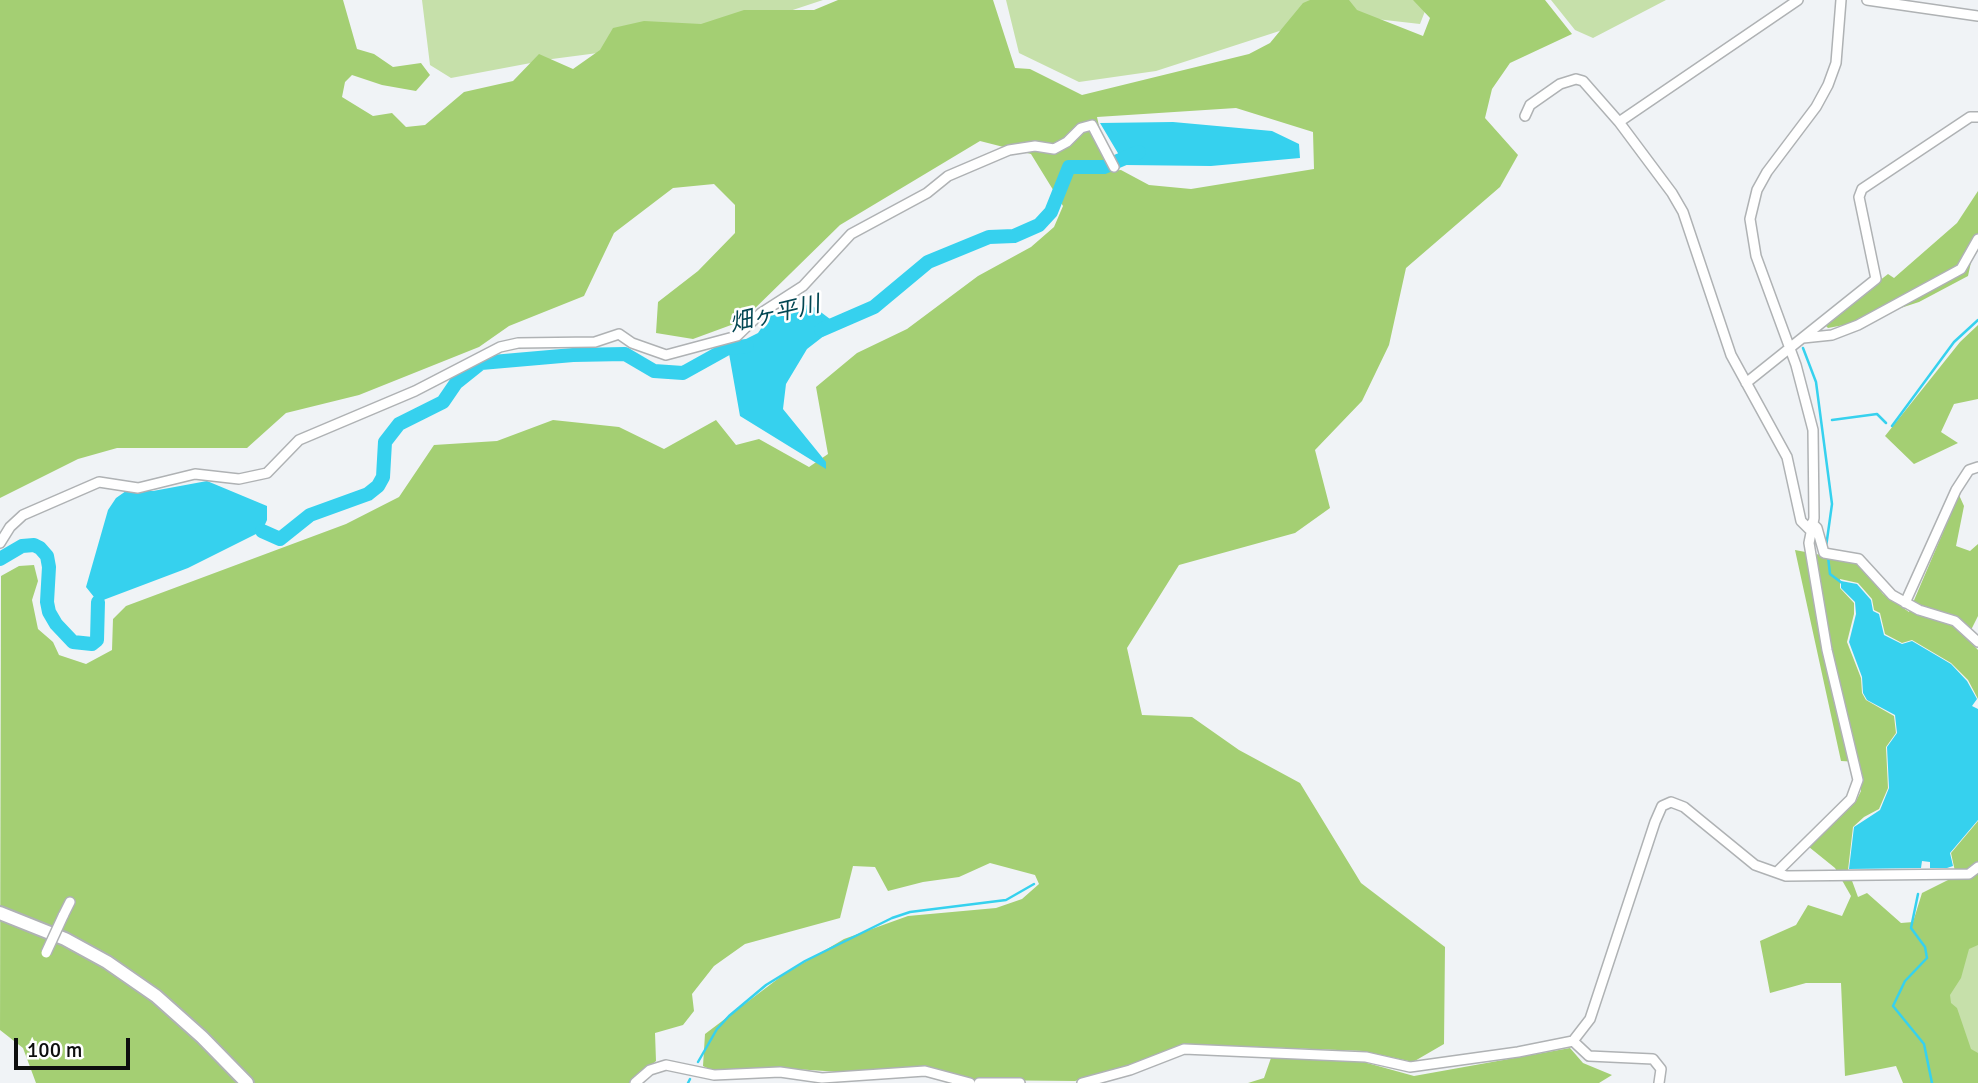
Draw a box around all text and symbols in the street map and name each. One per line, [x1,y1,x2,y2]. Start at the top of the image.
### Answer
water label: 畑ヶ平川 [727,291,823,339]
scale bar [18,1024,133,1068]
text: 100 m [27,1037,82,1063]

